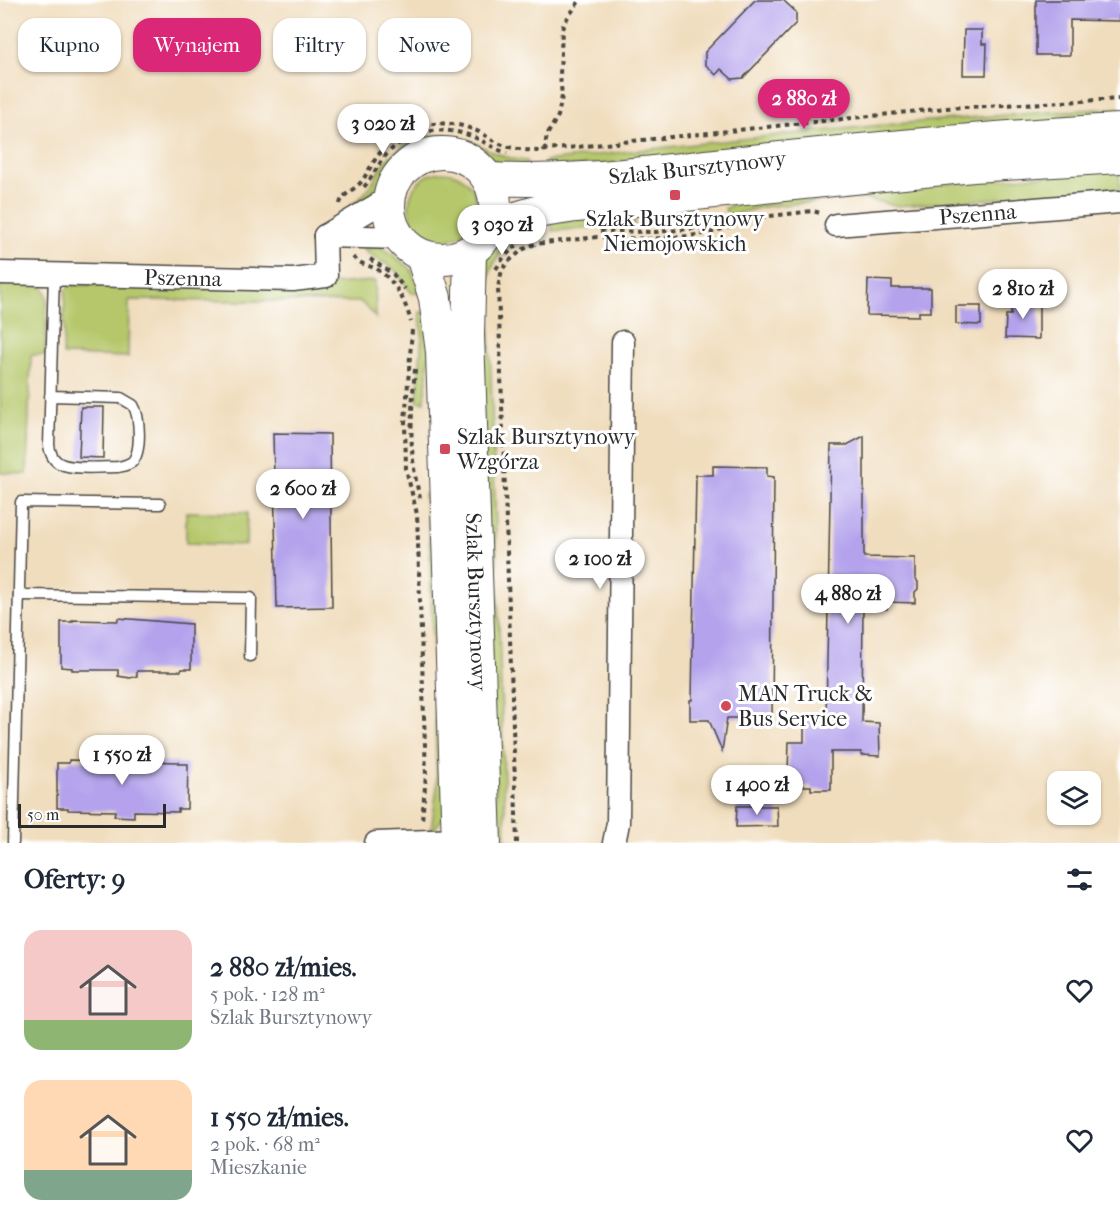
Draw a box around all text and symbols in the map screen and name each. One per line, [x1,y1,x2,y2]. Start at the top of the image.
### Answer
chip: Kupno [18,18,121,72]
chip: Wynajem [133,18,261,72]
chip: Filtry [273,18,366,72]
chip: Nowe [378,18,471,72]
pin: 2 880 zł [742,79,866,130]
text: 2 880 zł [772,87,836,110]
pin: 3 020 zł [321,104,445,155]
text: 3 020 zł [351,112,415,135]
street label: Szlak Bursztynowy [608,145,789,190]
marker: Szlak Bursztynowy Niemojowskich [668,188,682,202]
street label: Pszenna [938,198,1018,231]
pin: 3 030 zł [440,205,564,256]
place label: Szlak Bursztynowy Niemojowskich [586,206,765,257]
text: 3 030 zł [471,213,533,236]
street label: Pszenna [144,264,223,292]
pin: 2 810 zł [961,269,1085,320]
text: 2 810 zł [992,277,1054,300]
place label: Szlak Bursztynowy Wzgórza [456,424,637,475]
marker: Szlak Bursztynowy Wzgórza [438,442,452,456]
pin: 2 600 zł [241,469,365,520]
text: 2 600 zł [270,477,336,500]
street label: Szlak Bursztynowy [460,512,492,693]
pin: 2 100 zł [538,539,662,590]
text: 2 100 zł [569,547,631,570]
pin: 4 880 zł [786,574,910,625]
text: 4 880 zł [815,582,881,605]
place label: MAN Truck & Bus Service [738,681,873,732]
marker: MAN Truck & Bus Service [719,699,733,713]
pin: 1 550 zł [60,735,184,786]
text: 1 550 zł [93,743,151,766]
pin: 1 400 zł [695,765,819,816]
map controls [1047,771,1101,825]
button: layers [1047,771,1101,825]
text: 1 400 zł [725,773,789,796]
scale bar [18,801,166,828]
text: 50 m [27,805,59,824]
icon: filters [1063,863,1096,896]
text: Oferty: 9 [24,864,125,895]
text: 2 880 zł/mies. [210,952,357,983]
icon: home [72,954,144,1026]
icon: heart [1063,974,1096,1007]
text: 5 pok. · 128 m² [210,983,325,1006]
text: Szlak Bursztynowy [210,1006,372,1029]
text: 1 550 zł/mies. [210,1102,349,1133]
icon: home [72,1104,144,1176]
icon: heart [1063,1124,1096,1157]
text: 2 pok. · 68 m² [210,1133,320,1156]
text: Mieszkanie [210,1156,307,1179]

